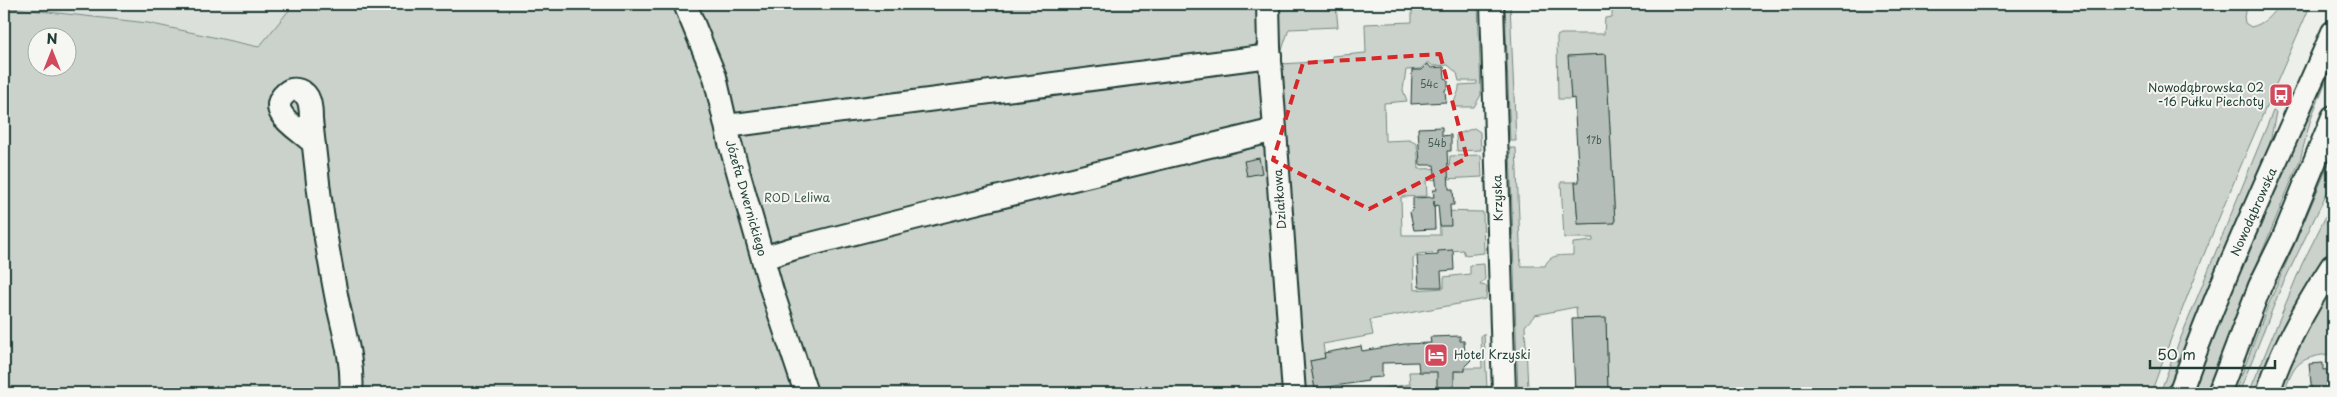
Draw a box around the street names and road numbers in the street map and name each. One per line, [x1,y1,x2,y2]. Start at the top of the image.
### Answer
street label: Józefa Dwernickiego [722,137,772,258]
street label: Nowodąbrowska [2226,164,2281,259]
street label: Działkowa [1268,168,1290,230]
street label: Krzyska [1487,174,1507,222]

